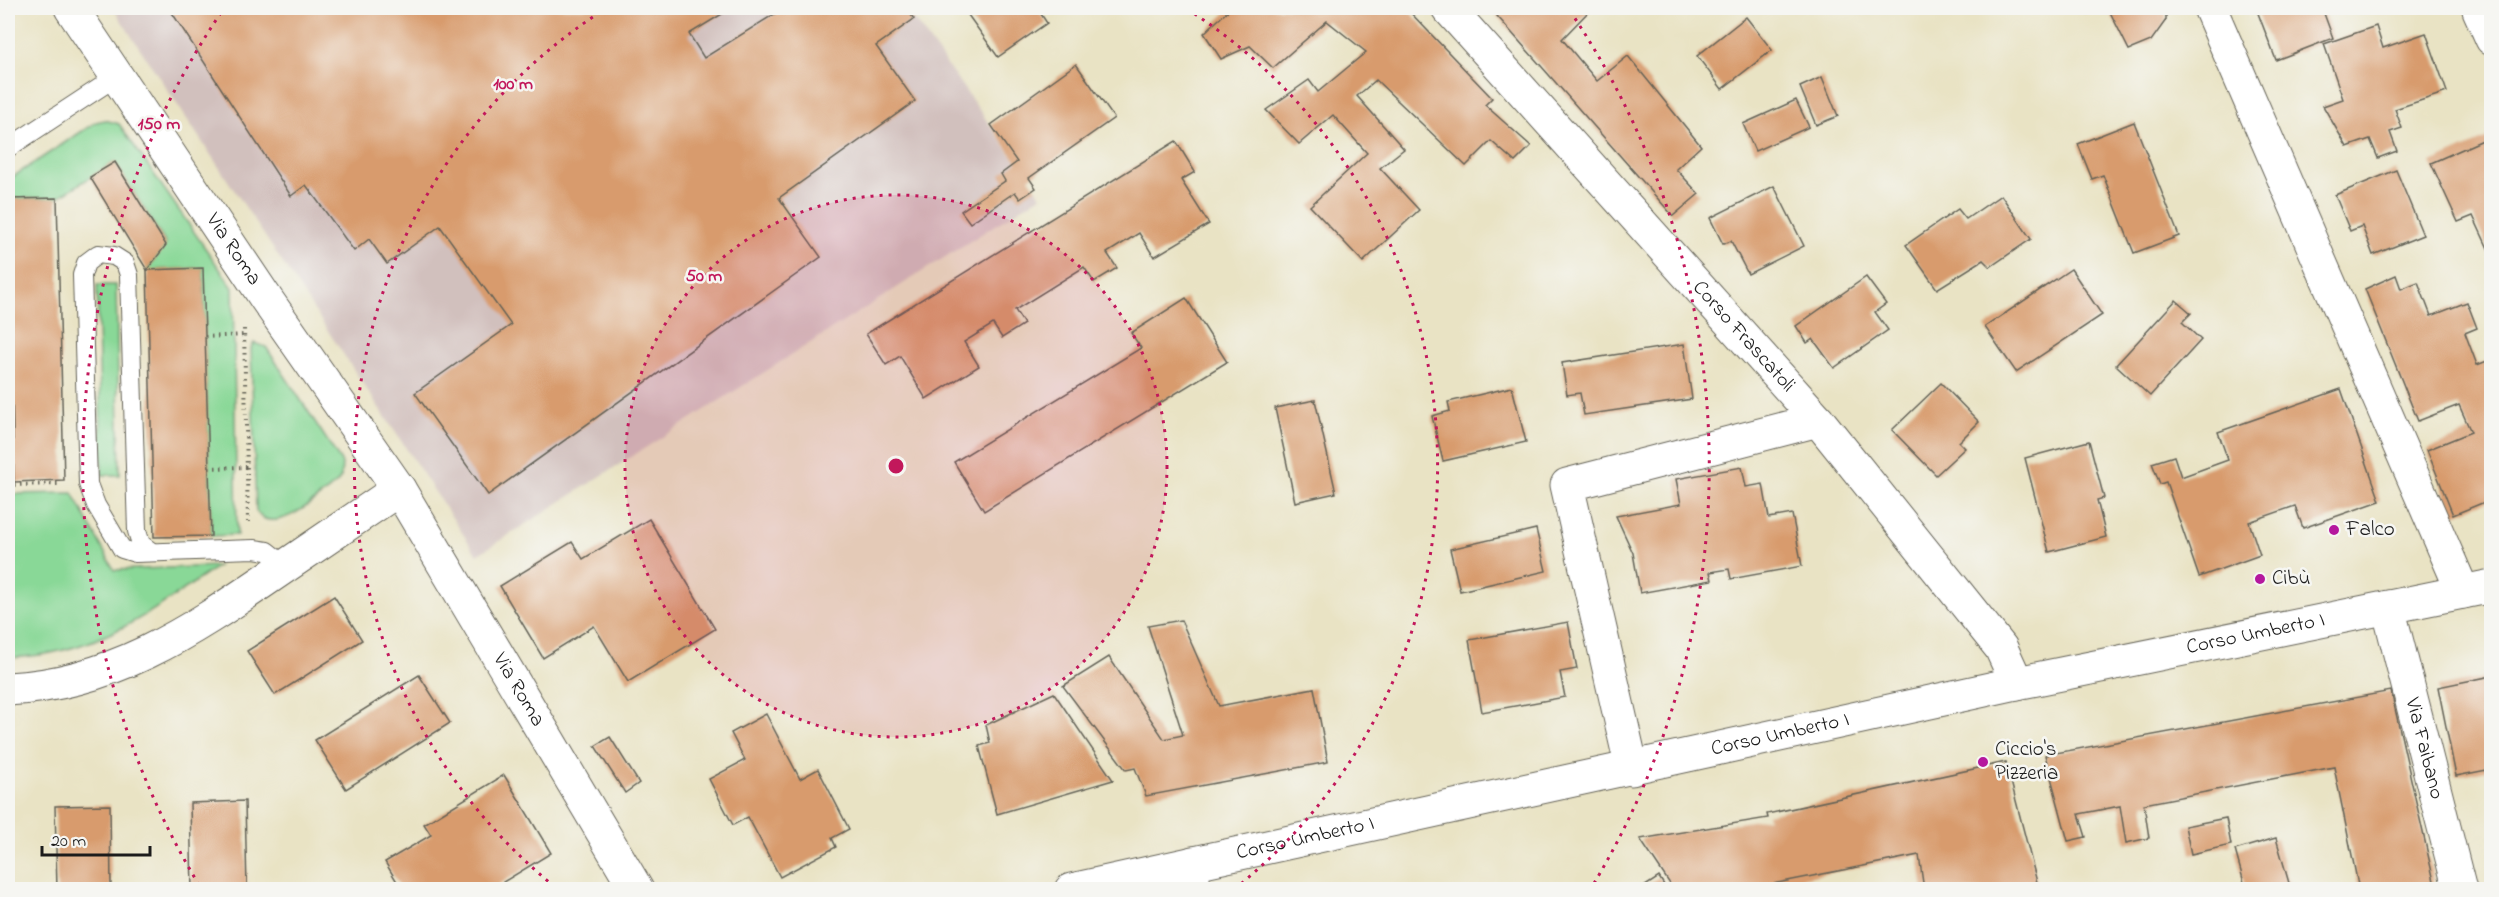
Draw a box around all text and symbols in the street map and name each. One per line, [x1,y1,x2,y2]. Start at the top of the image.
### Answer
text: 100 m [493,72,533,98]
text: 150 m [138,112,180,138]
street label: Via Roma [197,207,268,292]
text: 50 m [686,264,722,290]
street label: Corso Frascatoli [1685,274,1802,400]
centre of rings [886,456,906,476]
place label: Falco [2345,515,2395,545]
marker: Falco [2327,523,2341,537]
place label: Cibù [2272,564,2310,594]
marker: Cibù [2253,572,2267,586]
street label: Corso Umberto I [2184,605,2328,663]
street label: Via Roma [484,646,552,733]
street label: Via Faibano [2396,694,2451,803]
street label: Corso Umberto I [1708,705,1852,764]
place label: Ciccio's Pizzeria [1995,735,2058,789]
marker: Ciccio's Pizzeria [1976,755,1990,769]
street label: Corso Umberto I [1234,809,1377,868]
scale bar [42,819,150,857]
text: 20 m [51,829,86,855]

